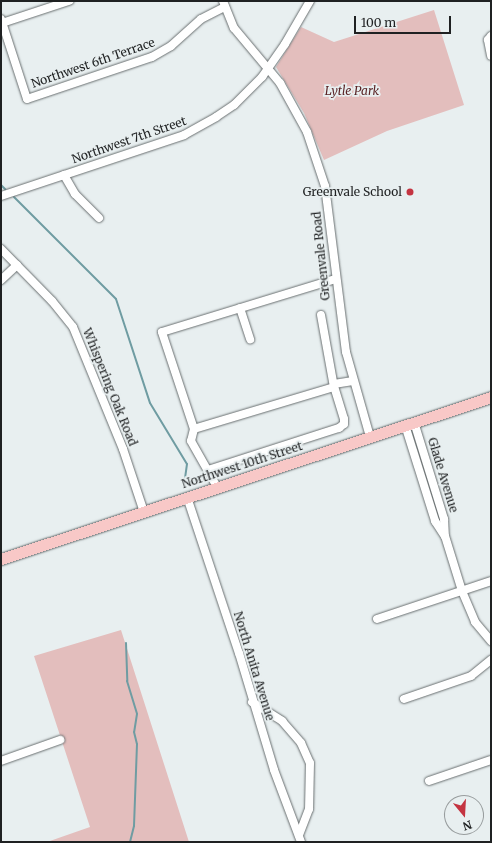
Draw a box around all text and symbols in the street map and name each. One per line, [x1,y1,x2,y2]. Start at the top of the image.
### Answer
scale bar [356,8,453,34]
text: 100 m [361,15,396,30]
street label: Northwest 6th Terrace [29,35,157,91]
park label: Lytle Park [325,84,379,98]
street label: Northwest 7th Street [70,114,188,166]
place label: Greenvale School [303,185,402,199]
marker: Greenvale School [405,187,415,197]
street label: Greenvale Road [309,211,333,301]
street label: Whispering Oak Road [80,326,140,448]
street label: Glade Avenue [425,436,461,514]
street label: Northwest 10th Street [180,439,304,491]
street label: North Anita Avenue [231,610,277,722]
north arrow [444,795,484,835]
text: N [461,817,474,833]

